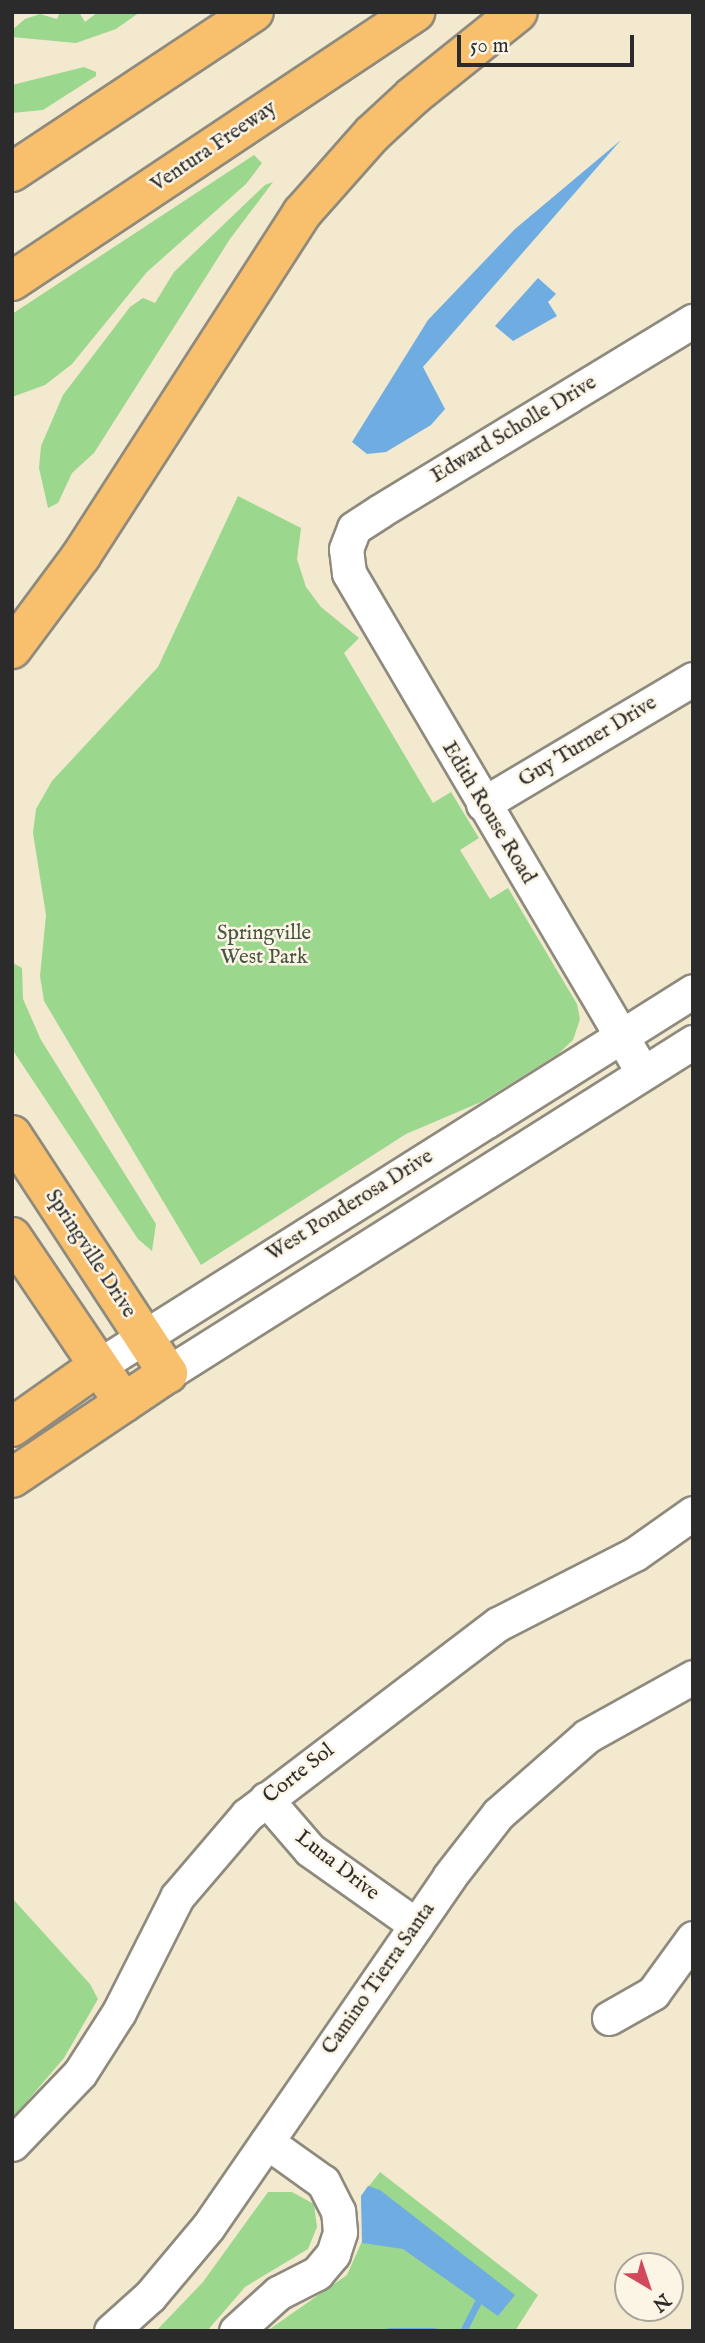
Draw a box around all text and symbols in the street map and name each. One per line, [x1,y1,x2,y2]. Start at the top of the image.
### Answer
scale bar [460,21,637,65]
text: 50 m [470,33,509,60]
street label: Ventura Freeway [146,96,282,198]
street label: Edward Scholle Drive [427,371,601,489]
street label: Guy Turner Drive [514,691,662,793]
street label: Edith Rouse Road [436,737,540,889]
park label: Springville West Park [217,921,311,971]
street label: West Ponderosa Drive [262,1145,438,1267]
street label: Springville Drive [39,1185,141,1323]
street label: Corte Sol [258,1738,340,1810]
street label: Luna Drive [290,1825,384,1907]
street label: Camino Tierra Santa [317,1898,441,2060]
north arrow [614,2252,684,2322]
text: N [647,2287,675,2316]

